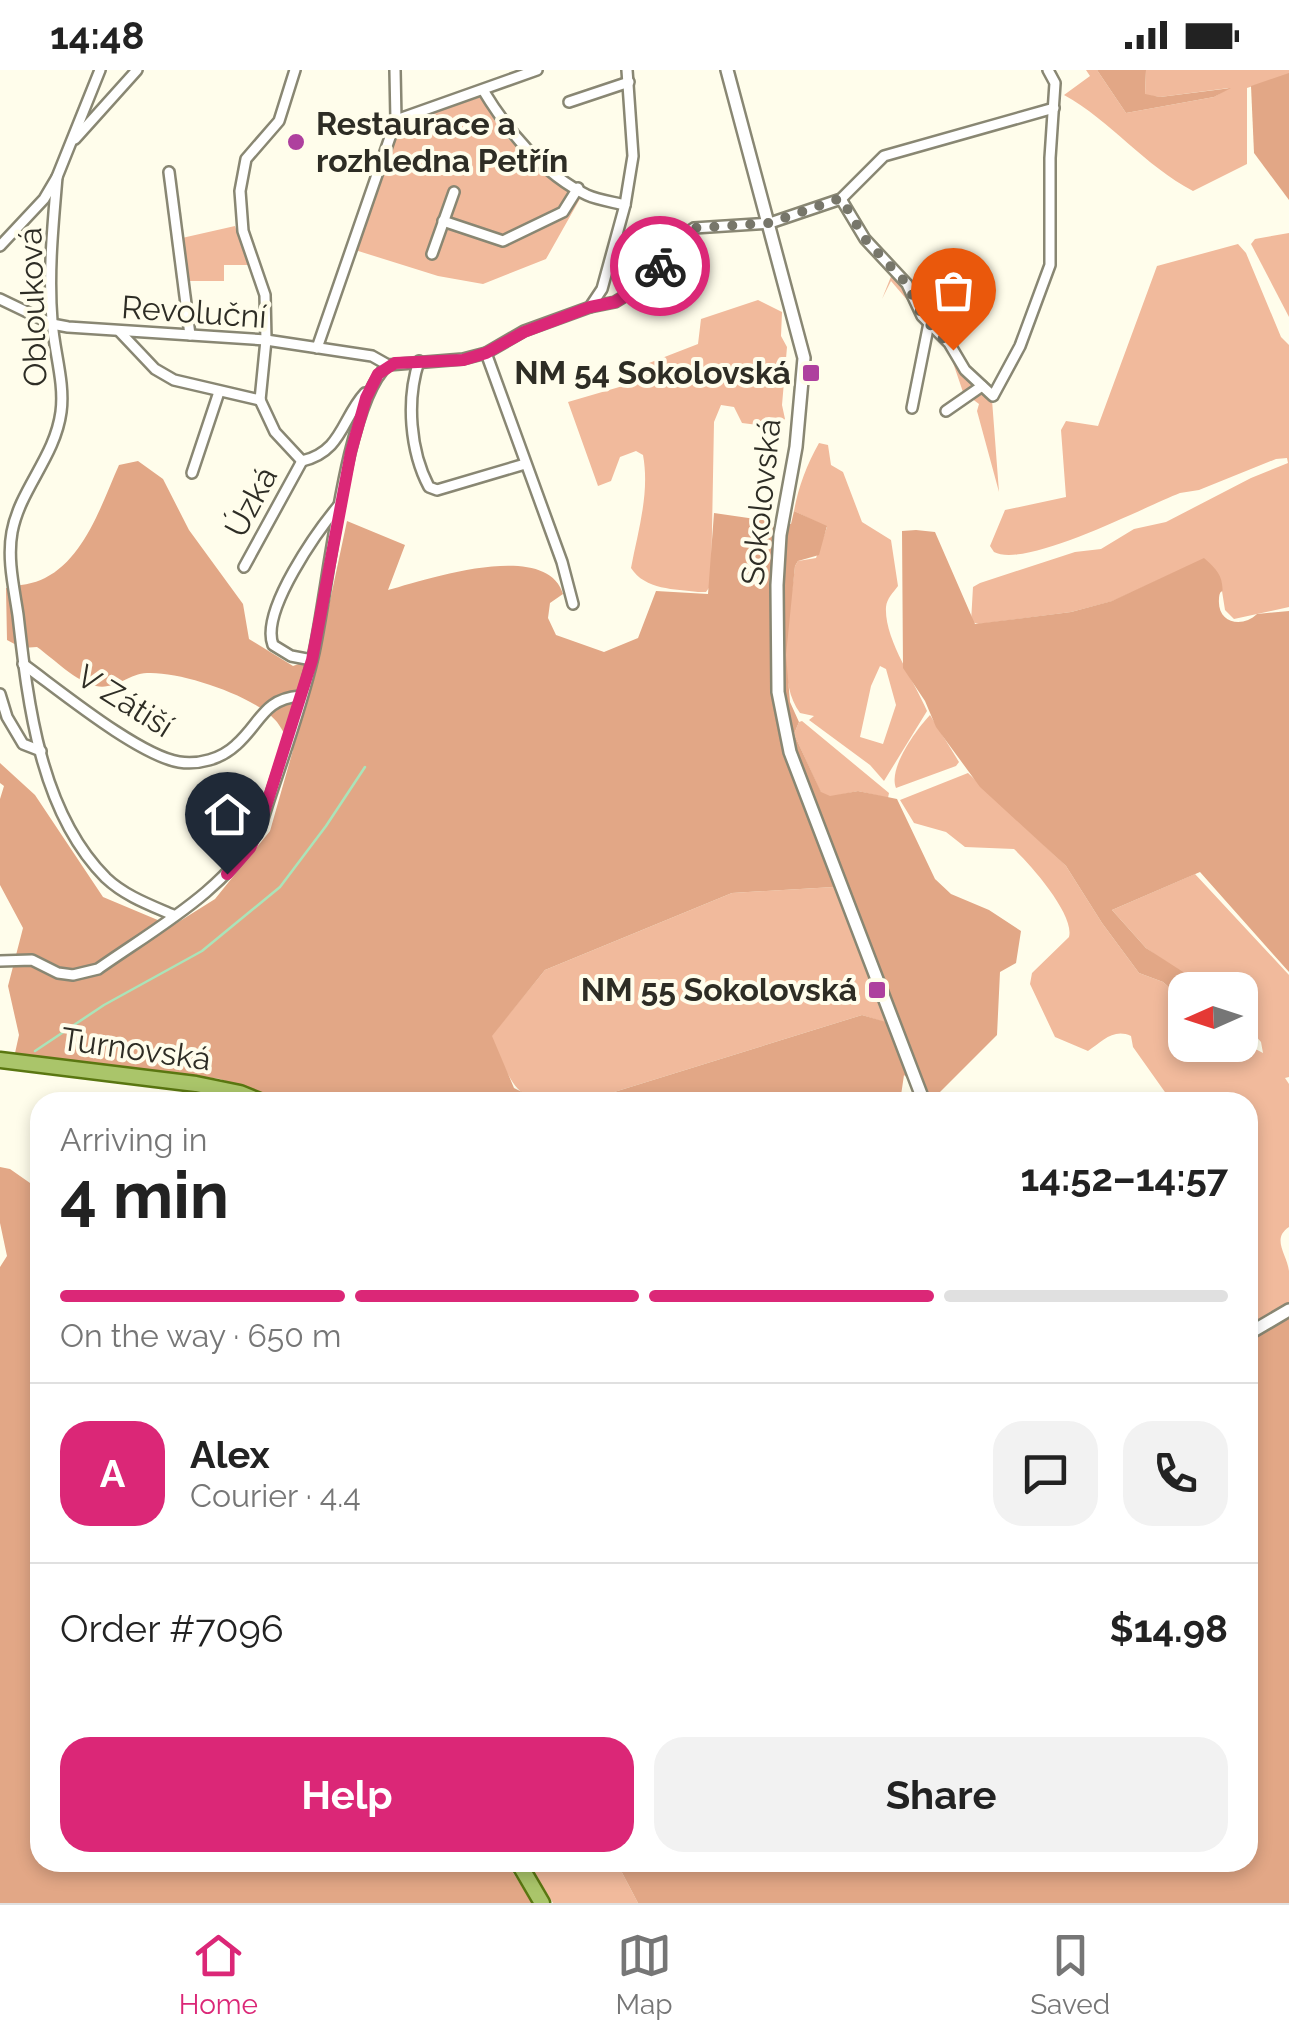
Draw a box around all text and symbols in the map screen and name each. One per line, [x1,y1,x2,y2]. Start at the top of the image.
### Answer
text: 14:48 [50,13,145,58]
place label: Restaurace a rozhledna Petřín [316,105,568,179]
marker: Restaurace a rozhledna Petřín [285,131,307,153]
courier [610,216,710,316]
street label: Oblouková [11,227,54,387]
icon: bike [633,239,688,294]
pin [911,248,996,351]
icon: bag [926,263,981,318]
street label: Revoluční [120,288,268,335]
place label: NM 54 Sokolovská [514,354,791,391]
marker: NM 54 Sokolovská [800,362,822,384]
street label: Sokolovská [733,417,788,587]
street label: Úzká [217,460,284,543]
street label: V Zátiší [70,657,180,744]
pin [185,772,270,875]
icon: home [200,787,255,842]
place label: NM 55 Sokolovská [581,971,857,1008]
north arrow [1168,972,1258,1062]
map controls [1168,972,1258,1062]
marker: NM 55 Sokolovská [866,979,888,1001]
street label: Turnovská [59,1020,213,1077]
text: Arriving in [60,1121,207,1158]
text: 14:52–14:57 [1021,1155,1228,1200]
text: 4 min [60,1157,229,1233]
text: On the way · 650 m [60,1317,341,1354]
button: chat [993,1421,1098,1526]
button: phone [1123,1421,1228,1526]
text: Alex [190,1432,270,1477]
text: A [100,1451,125,1496]
text: Courier · 4.4 [190,1477,361,1514]
text: Order #7096 [60,1606,284,1651]
text: $14.98 [1110,1606,1228,1651]
button: Help [60,1737,634,1852]
button: Share [654,1737,1228,1852]
tab: Home [179,1928,258,2021]
tab: Map [616,1928,673,2021]
tab: Saved [1030,1928,1110,2021]

